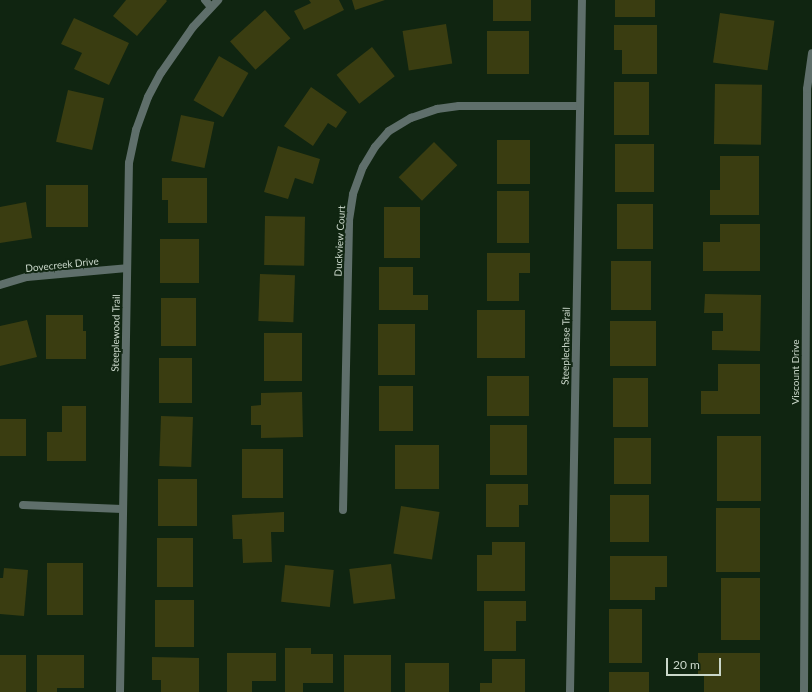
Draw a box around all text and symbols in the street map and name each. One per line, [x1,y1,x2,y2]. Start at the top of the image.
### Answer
street label: Duckview Court [332,205,348,277]
street label: Dovecreek Drive [25,255,99,275]
street label: Steeplewood Trail [109,294,123,372]
street label: Steeplechase Trail [559,307,573,385]
street label: Viscount Drive [790,340,802,404]
scale bar [668,650,723,676]
text: 20 m [673,657,700,672]

